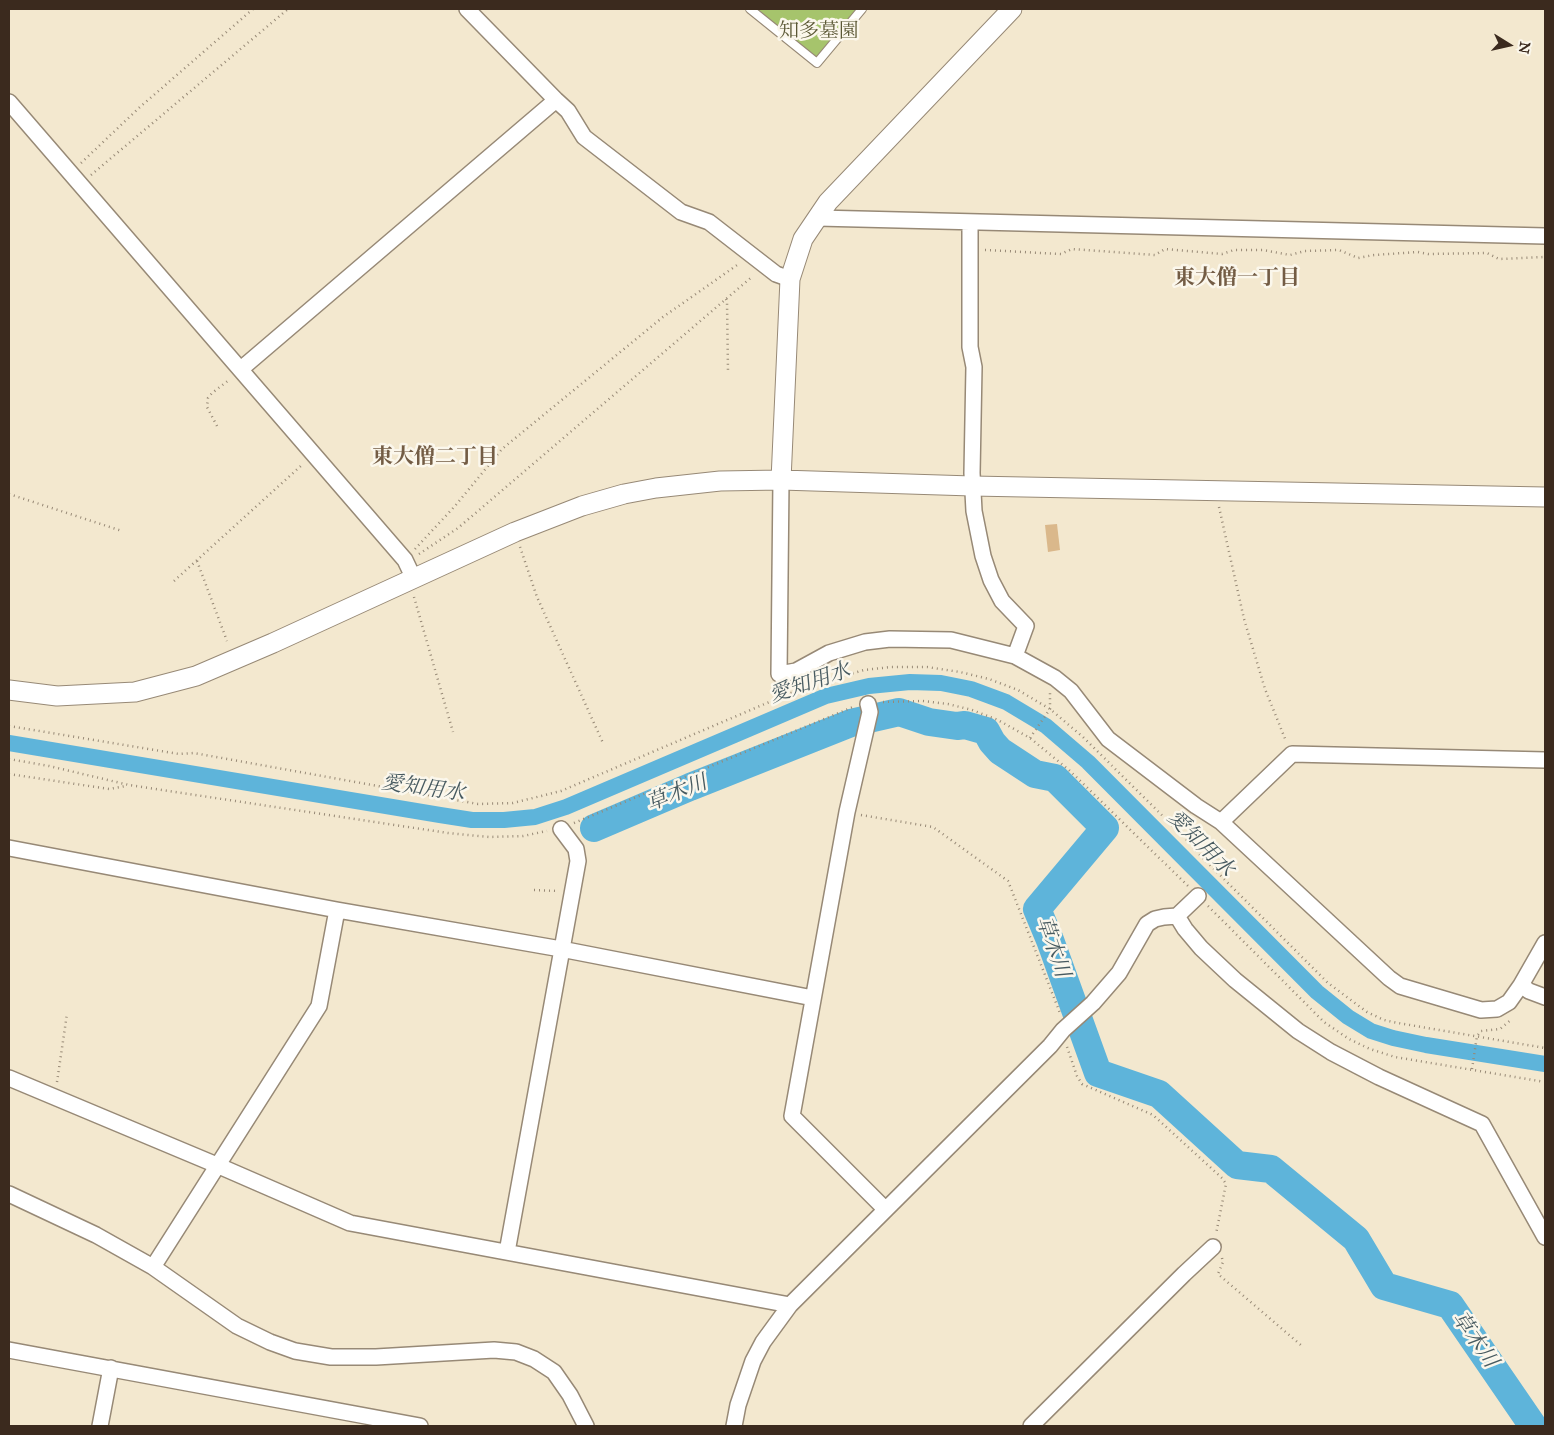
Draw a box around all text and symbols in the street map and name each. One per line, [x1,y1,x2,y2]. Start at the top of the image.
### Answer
park label: 知多墓園 [779,20,859,44]
north arrow [1484,20,1534,70]
text: N [1515,40,1534,55]
district label: 東大僧一丁目 [1174,266,1300,292]
district label: 東大僧二丁目 [372,445,498,471]
water label: 愛知用水 [766,658,854,710]
water label: 愛知用水 [380,771,466,807]
water label: 草木川 [643,771,711,817]
water label: 愛知用水 [1161,805,1239,883]
water label: 草木川 [1030,913,1074,981]
water label: 草木川 [1446,1307,1502,1373]

